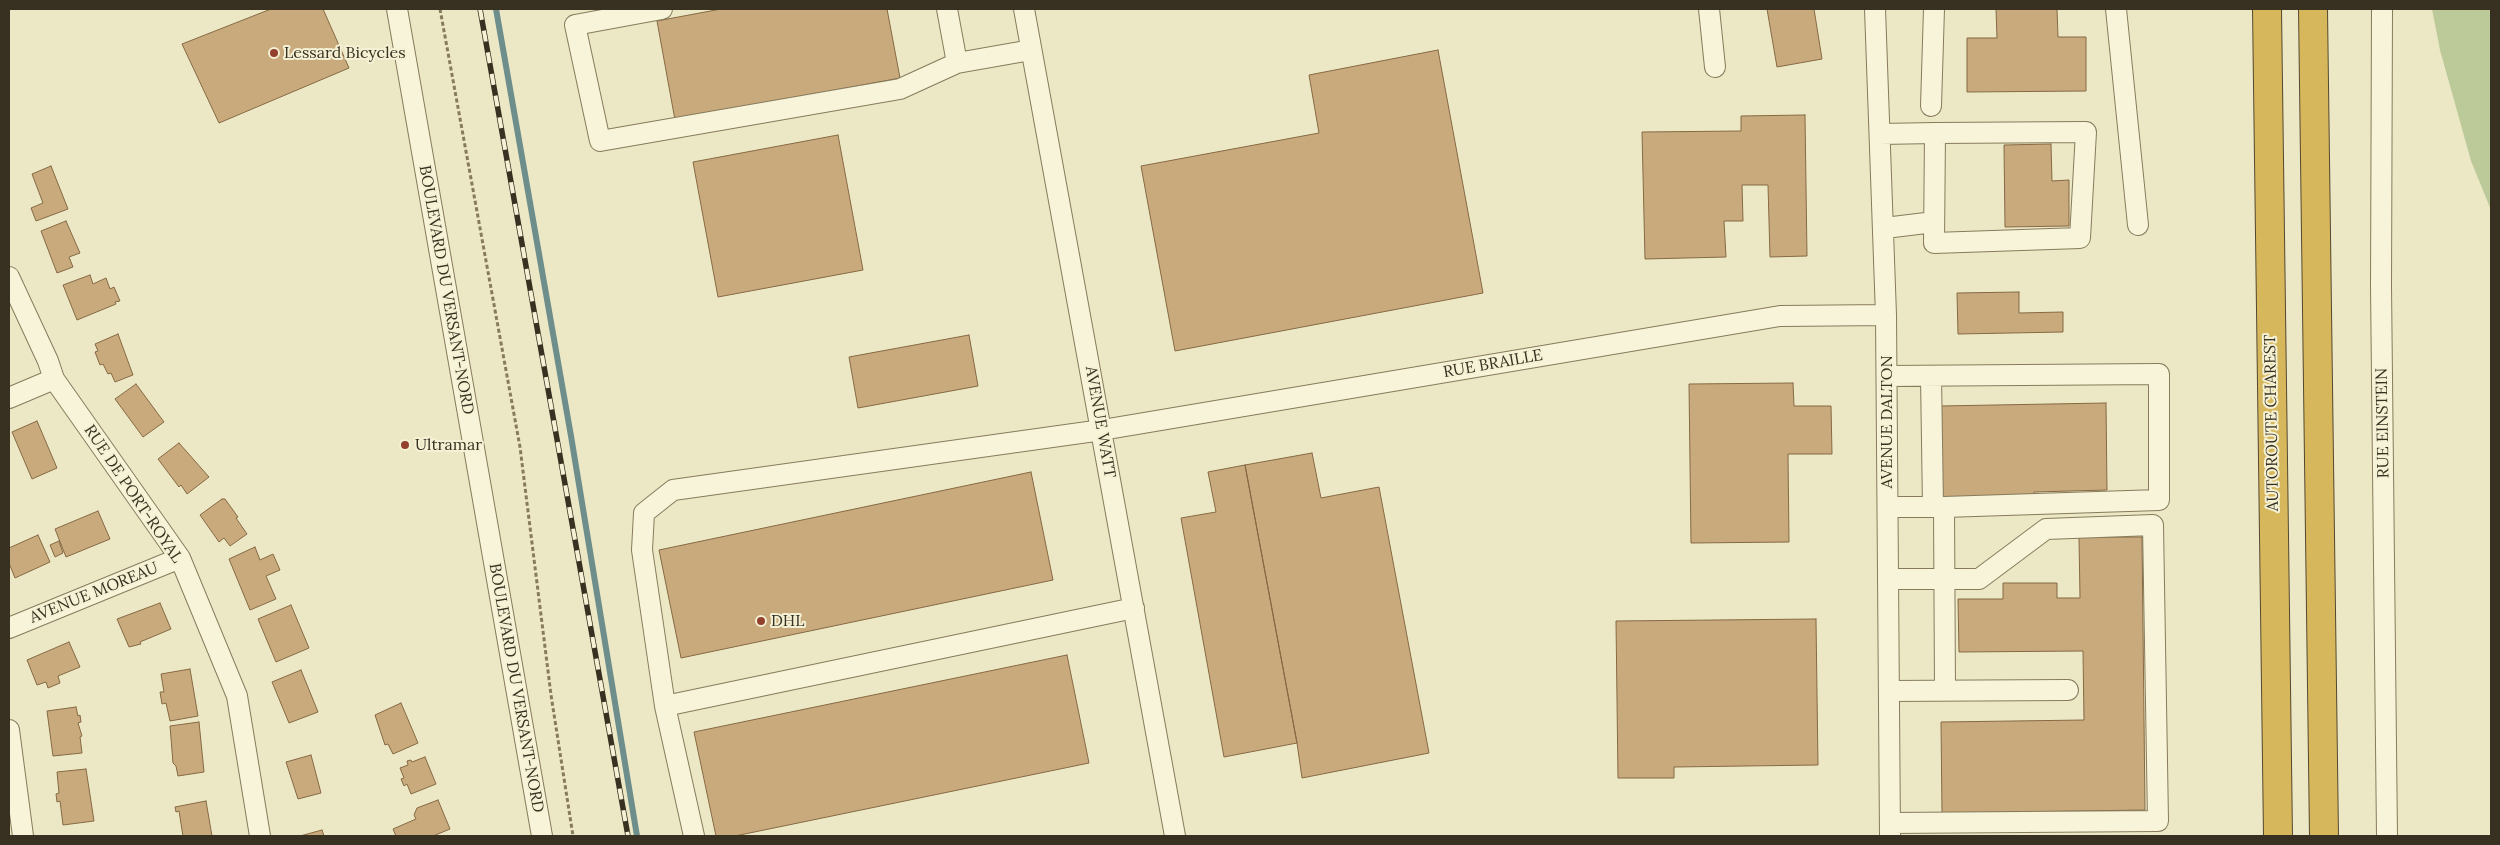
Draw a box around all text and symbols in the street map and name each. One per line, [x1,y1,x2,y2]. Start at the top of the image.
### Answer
place label: Lessard Bicycles [284,43,406,63]
marker: Lessard Bicycles [268,47,280,59]
street label: BOULEVARD DU VERSANT-NORD [415,164,477,416]
street label: AUTOROUTE CHAREST [2261,335,2283,511]
street label: RUE BRAILLE [1442,346,1544,382]
street label: AVENUE DALTON [1877,355,1897,489]
street label: AVENUE WATT [1081,364,1119,480]
street label: RUE EINSTEIN [2372,368,2394,478]
street label: RUE DE PORT-ROYAL [80,421,186,567]
place label: Ultramar [415,435,482,455]
marker: Ultramar [399,439,411,451]
street label: AVENUE MOREAU [27,558,161,628]
street label: BOULEVARD DU VERSANT-NORD [485,562,547,814]
place label: DHL [771,611,804,631]
marker: DHL [755,615,767,627]

